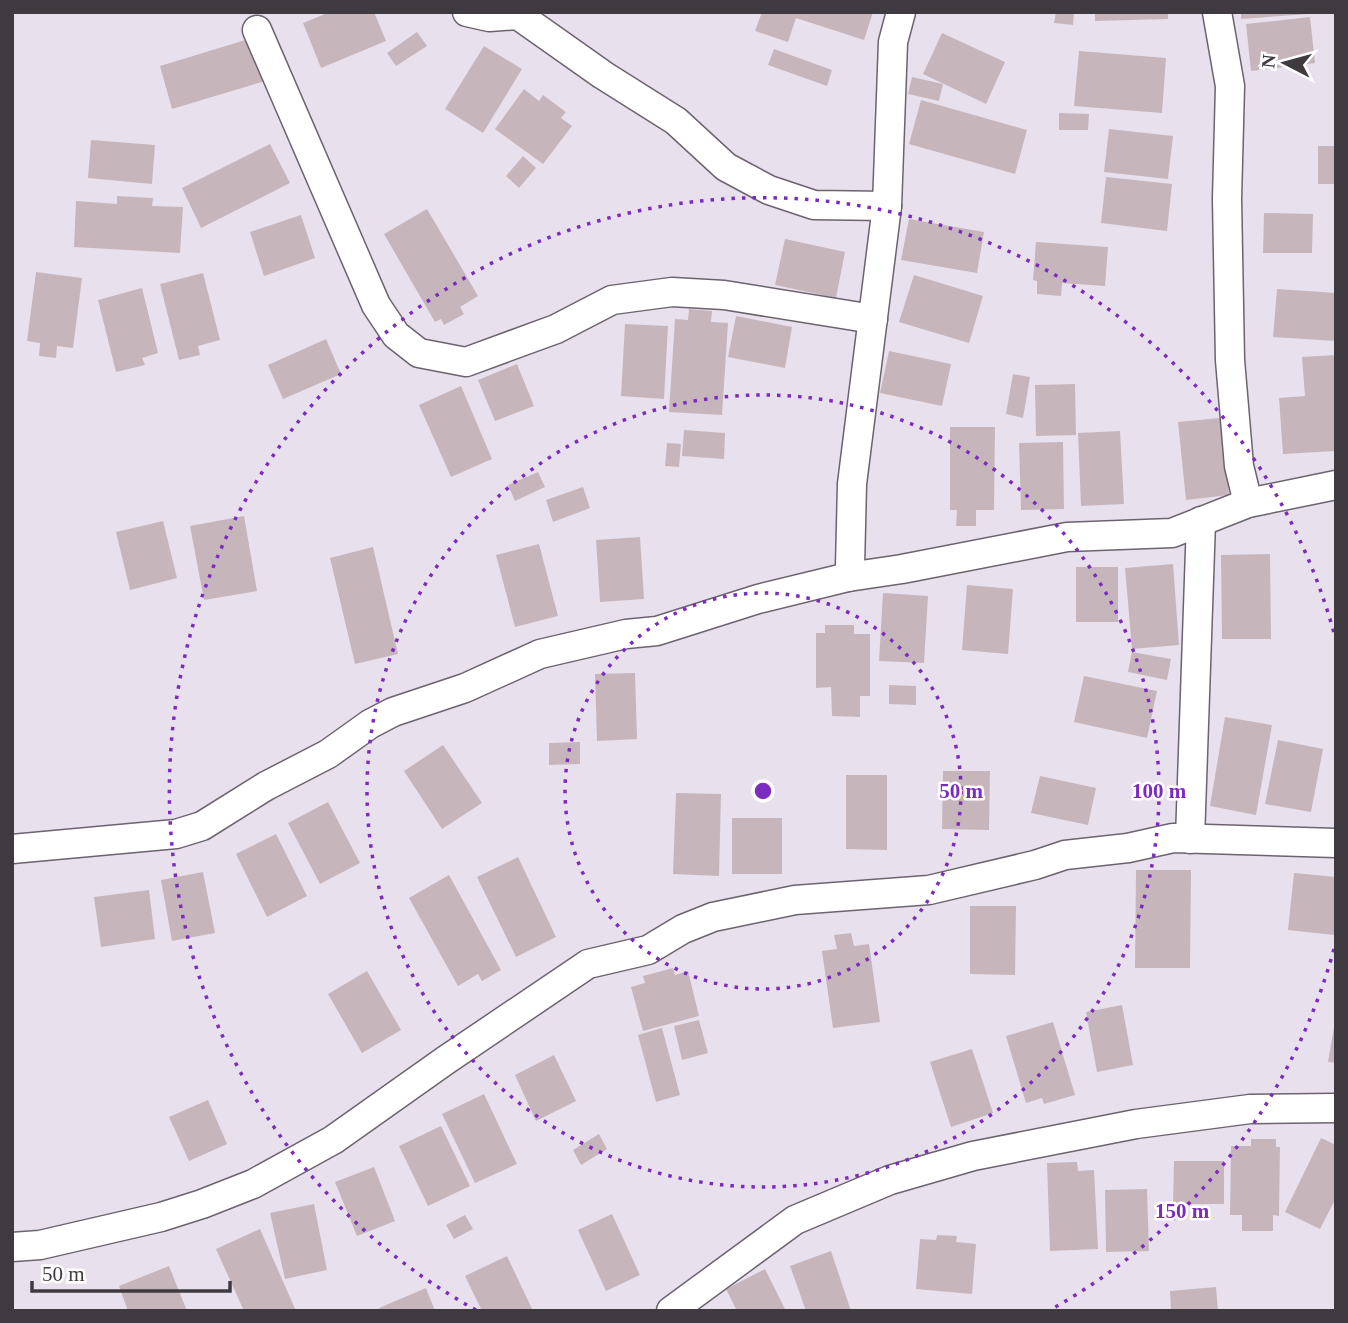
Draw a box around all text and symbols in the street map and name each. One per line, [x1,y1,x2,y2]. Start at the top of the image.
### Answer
north arrow [1250,28,1320,98]
text: N [1257,53,1280,69]
centre of rings [751,779,775,803]
text: 50 m [939,779,983,803]
text: 100 m [1132,779,1187,803]
text: 150 m [1155,1199,1210,1223]
scale bar [32,1250,229,1294]
text: 50 m [42,1262,85,1286]

